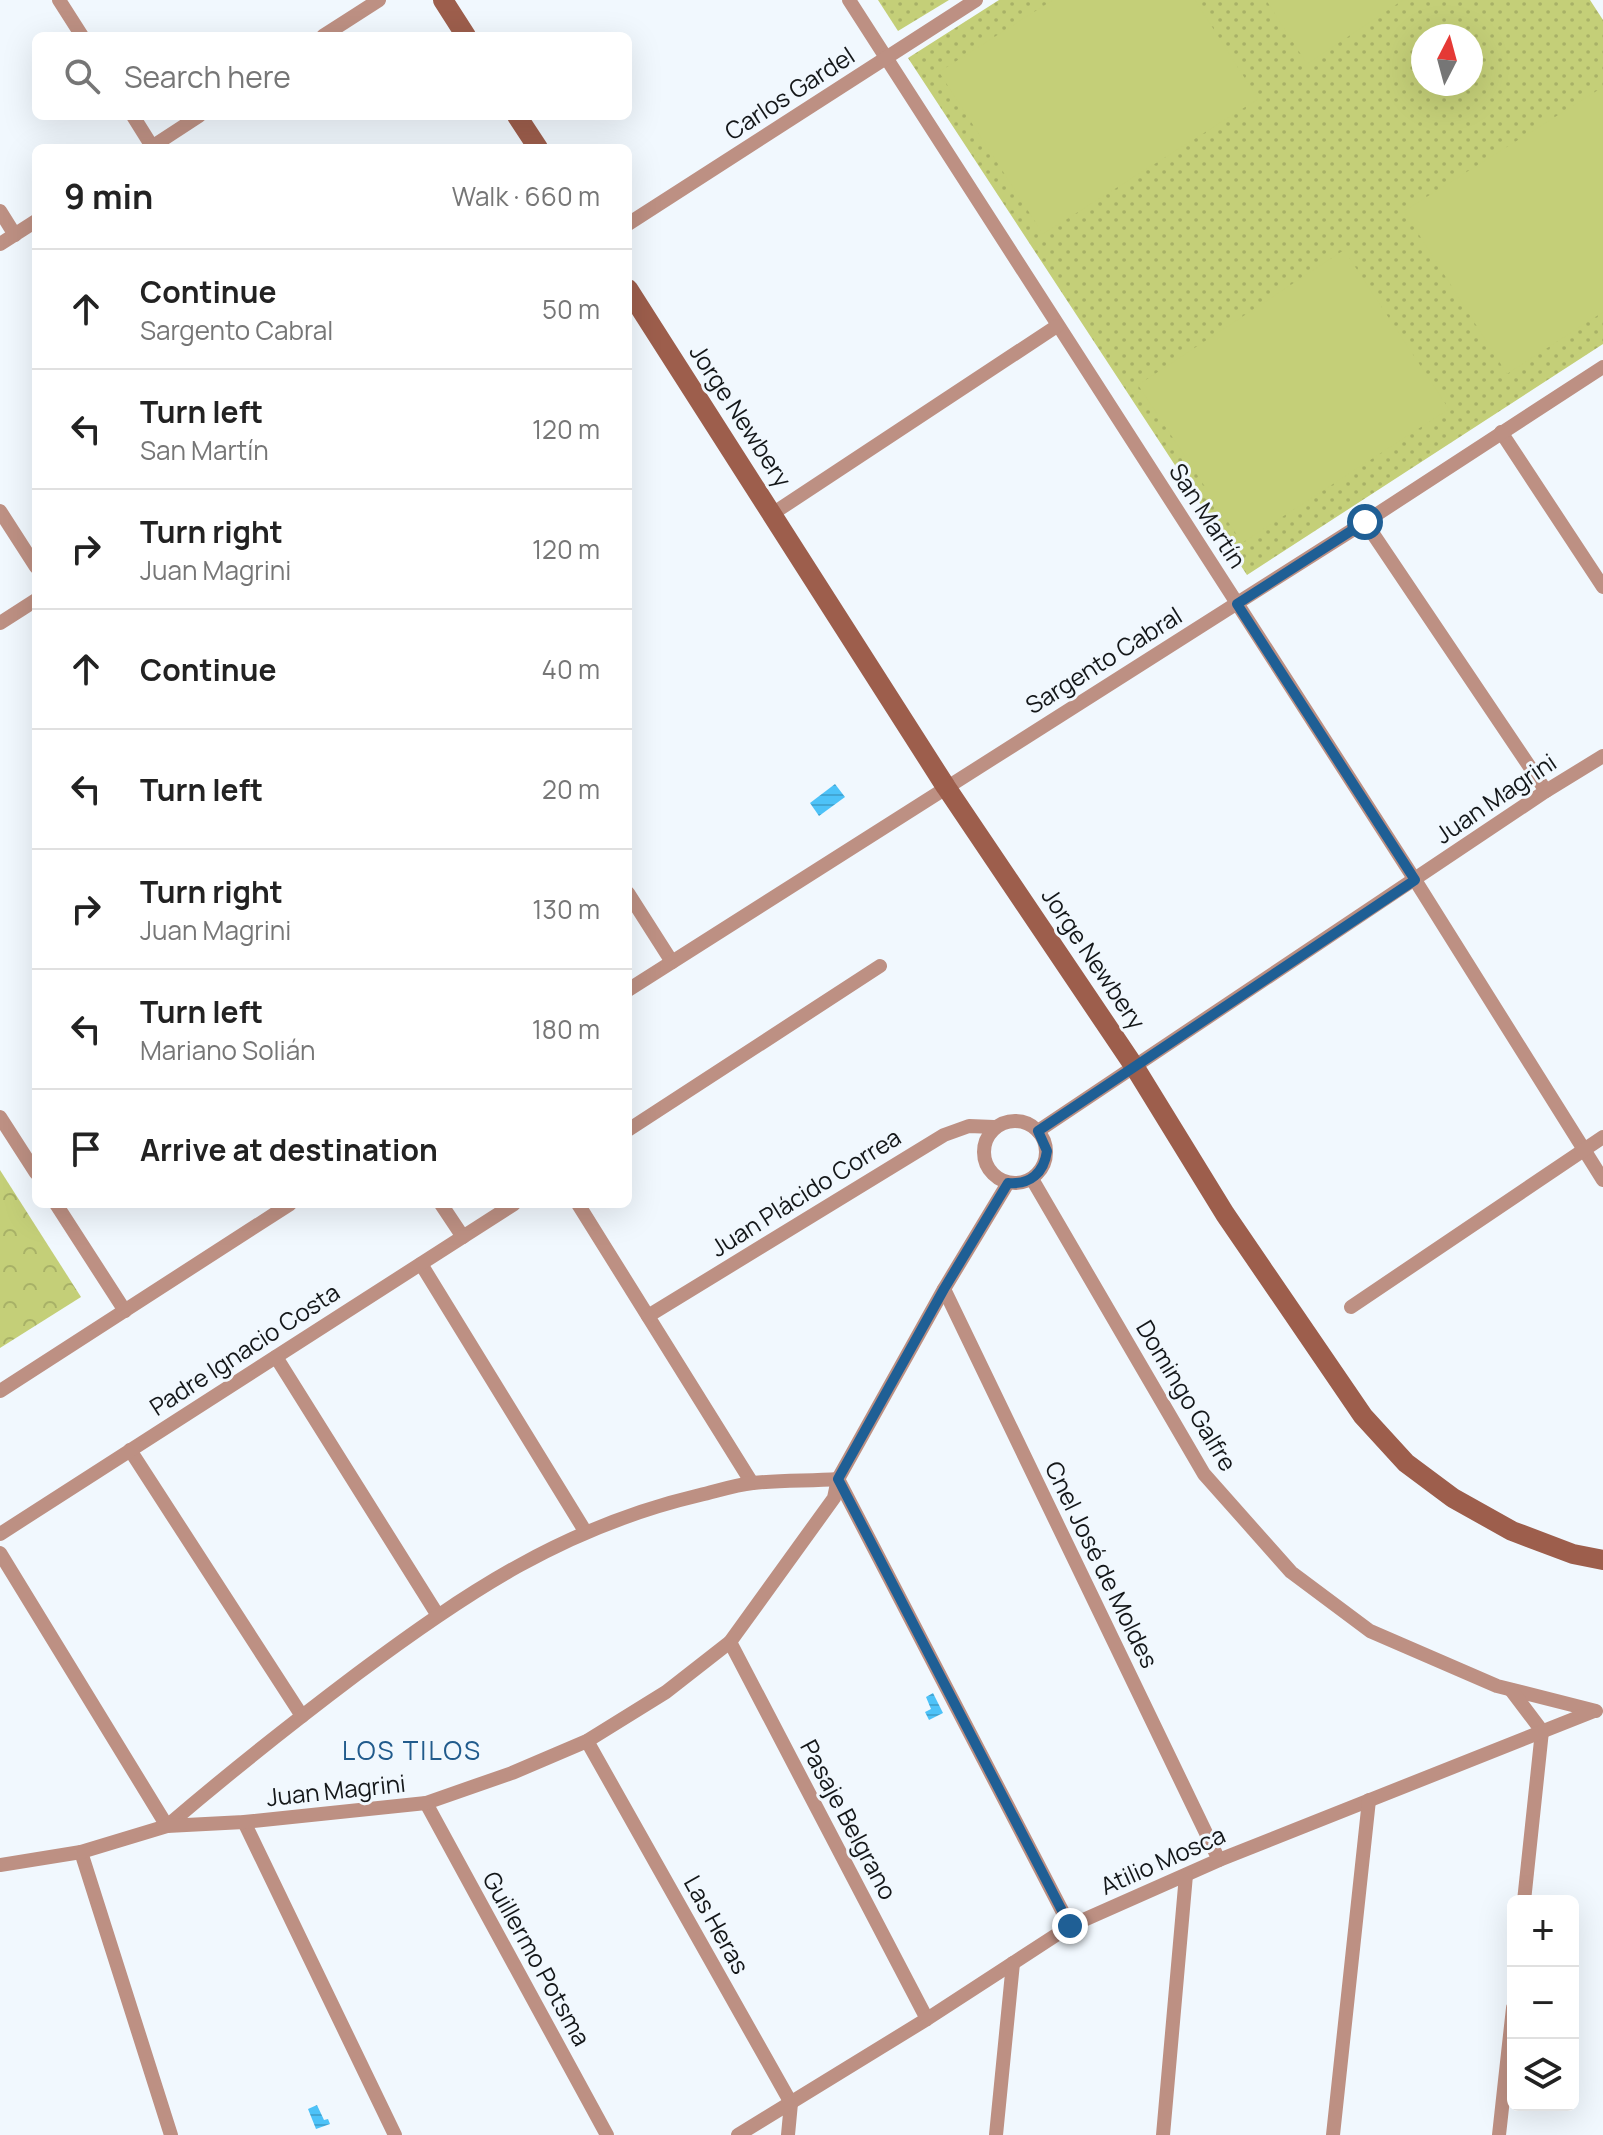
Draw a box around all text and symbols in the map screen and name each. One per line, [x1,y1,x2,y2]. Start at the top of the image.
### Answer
north arrow [1411,24,1483,96]
search box [32,32,632,120]
street label: Carlos Gardel [718,38,861,147]
icon: search [60,54,104,98]
text: Search here [124,56,291,97]
text: 9 min [64,173,153,219]
text: Walk · 660 m [452,178,600,214]
text: Continue [140,271,276,312]
icon: ahead [64,287,108,331]
text: 50 m [542,291,600,327]
text: Sargento Cabral [140,312,333,348]
street label: Jorge Newbery [683,337,800,493]
text: Turn left [140,391,263,432]
icon: left [64,407,108,451]
text: 120 m [532,411,600,447]
text: San Martín [140,432,269,468]
street label: San Martín [1162,456,1254,574]
route start [1347,504,1383,540]
text: Turn right [140,511,283,552]
icon: right [64,527,108,571]
text: 120 m [532,531,600,567]
text: Juan Magrini [140,552,291,588]
street label: Sargento Cabral [1019,598,1188,721]
icon: ahead [64,647,108,691]
text: Continue [140,649,276,690]
text: 40 m [542,651,600,687]
street label: Juan Magrini [1428,745,1562,850]
icon: left [64,767,108,811]
text: Turn left [140,769,263,810]
text: 20 m [542,771,600,807]
text: Turn right [140,871,283,912]
street label: Jorge Newbery [1035,881,1154,1036]
icon: right [64,887,108,931]
text: 130 m [532,891,600,927]
text: Juan Magrini [140,912,291,948]
text: Turn left [140,991,263,1032]
icon: left [64,1007,108,1051]
text: 180 m [532,1011,600,1047]
text: Mariano Solián [140,1032,316,1068]
street label: Juan Plácido Correa [704,1120,907,1264]
icon: arrive [64,1127,108,1171]
text: Arrive at destination [140,1129,438,1170]
street label: Padre Ignacio Costa [143,1275,346,1423]
street label: Domingo Galfre [1129,1314,1245,1477]
street label: Cnel José de Moldes [1038,1455,1167,1673]
district label: LOS TILOS [342,1732,482,1768]
street label: Pasaje Belgrano [793,1734,905,1905]
street label: Juan Magrini [265,1766,407,1813]
street label: Atilio Mosca [1095,1817,1230,1902]
street label: Guillermo Potsma [476,1865,599,2051]
street label: Las Heras [677,1869,758,1979]
map controls [1507,1895,1579,2111]
button: + [1507,1895,1579,1967]
route end [1052,1908,1088,1944]
button: − [1507,1967,1579,2039]
button: layers [1507,2039,1579,2111]

